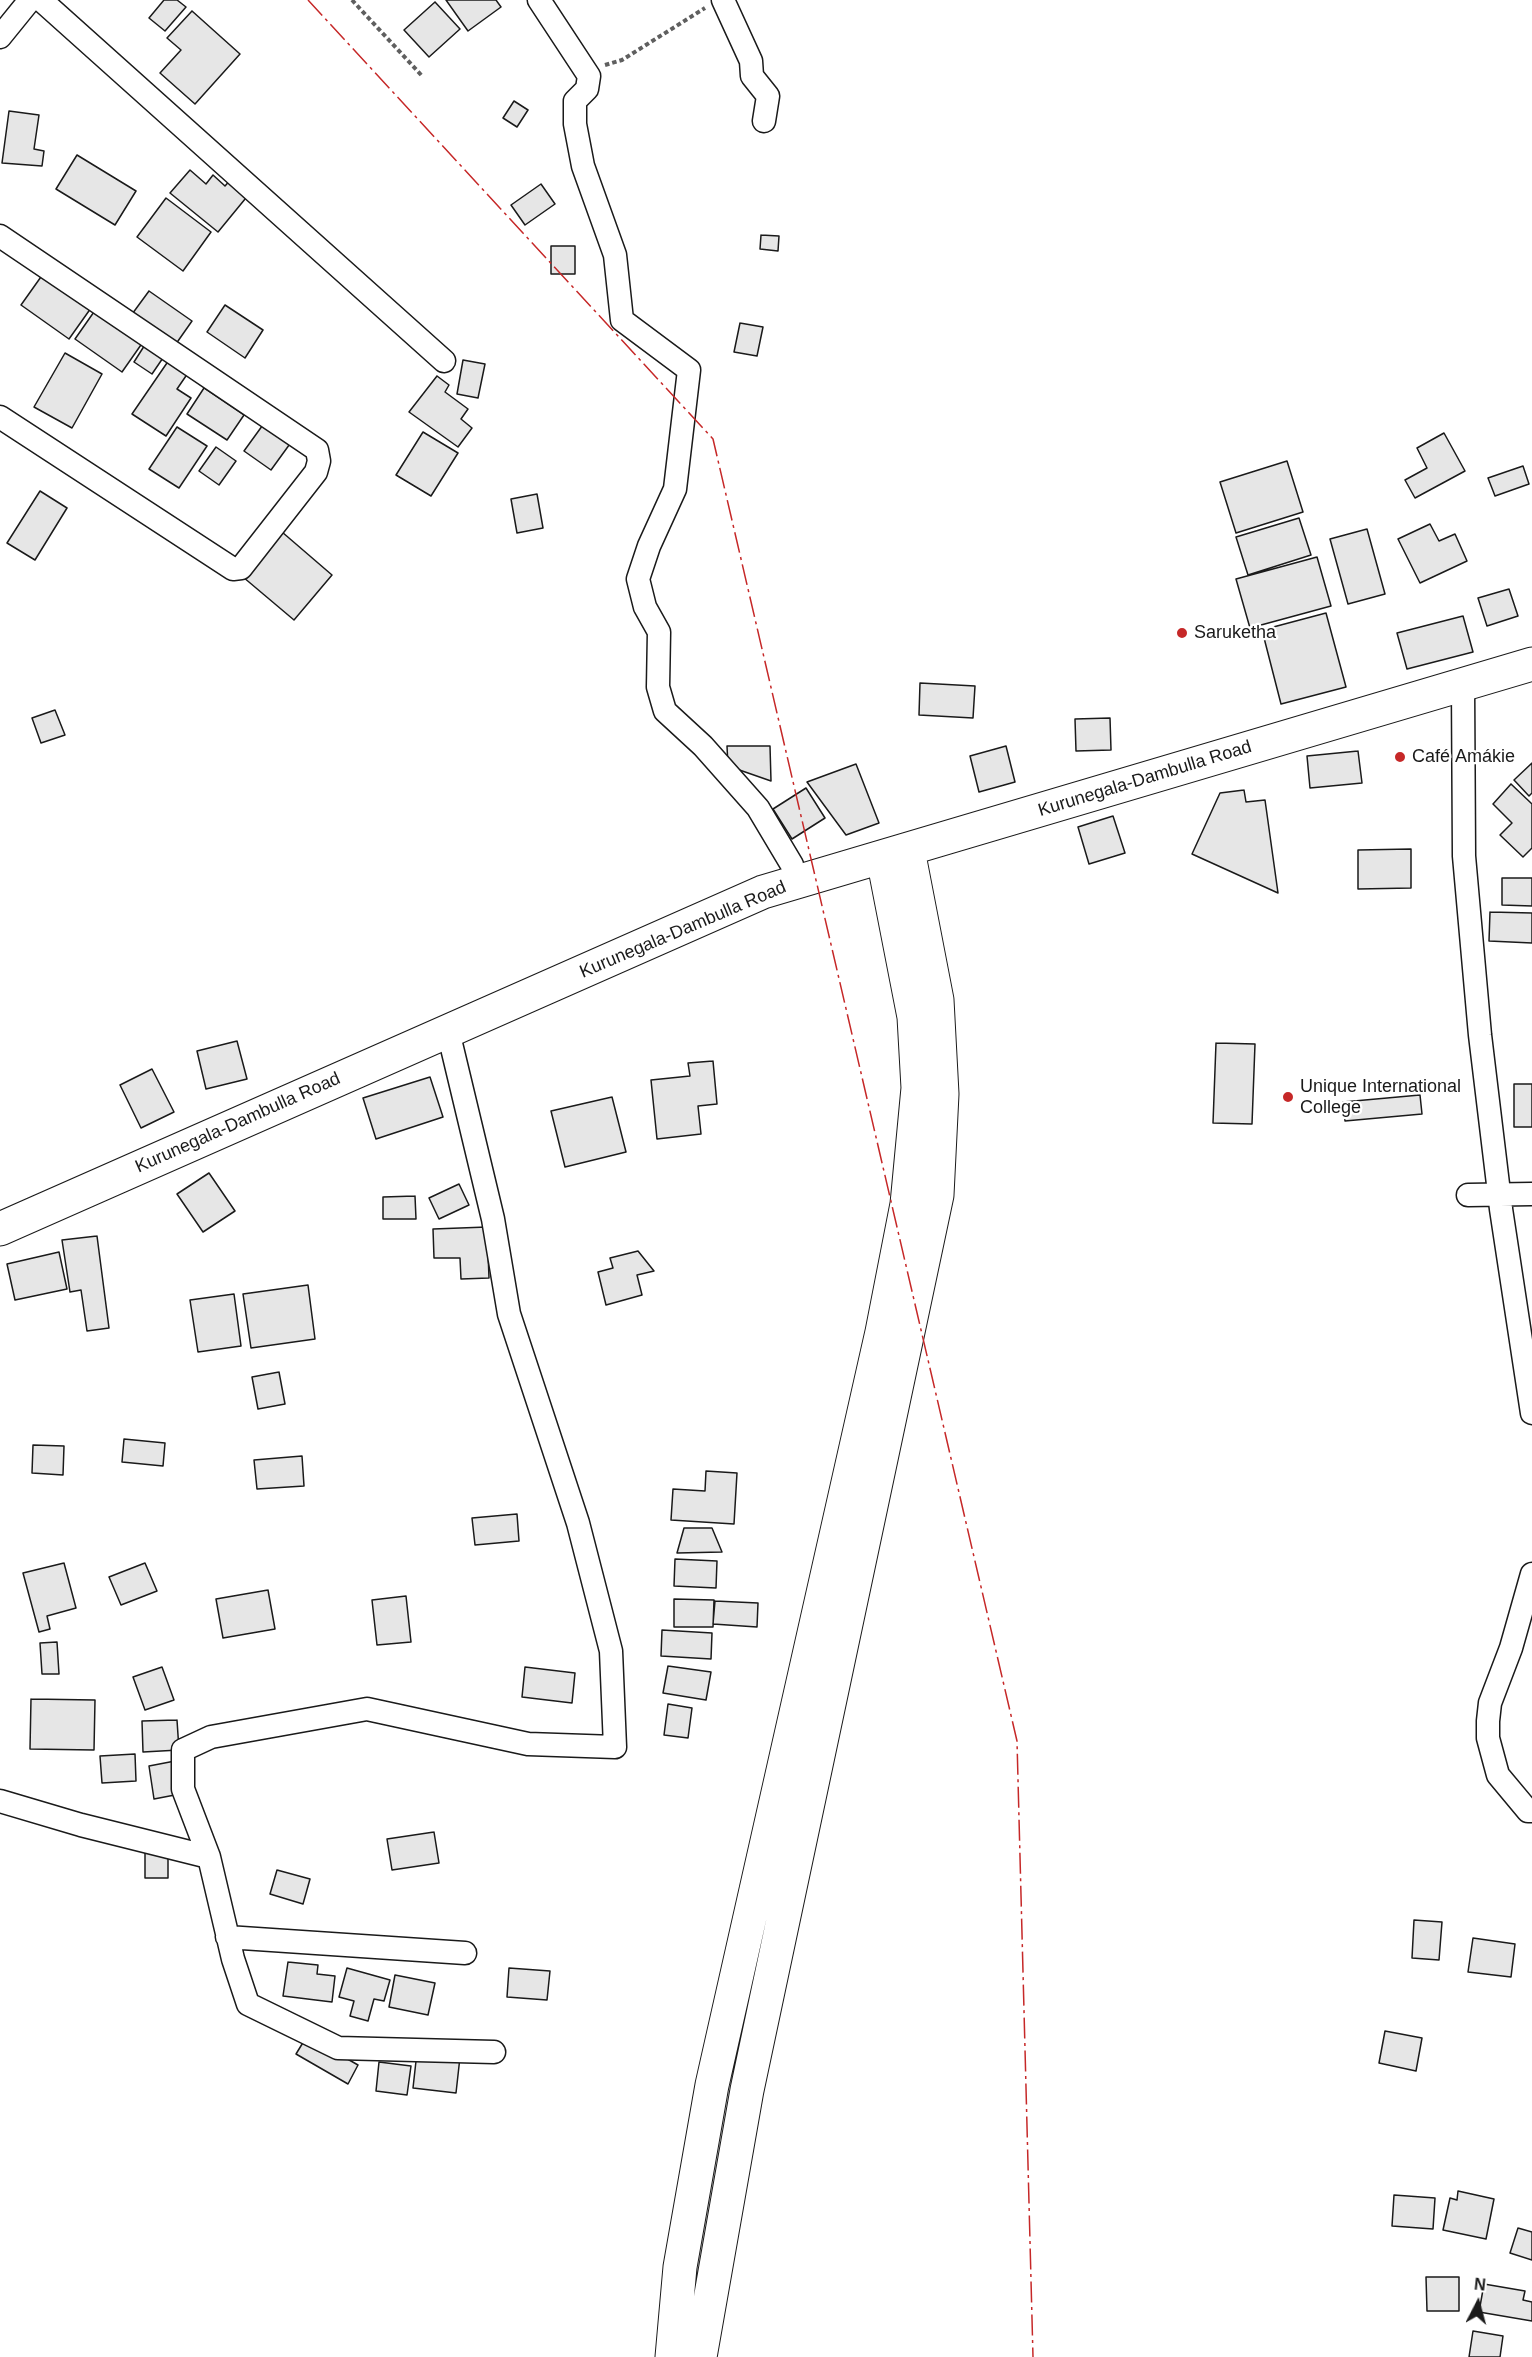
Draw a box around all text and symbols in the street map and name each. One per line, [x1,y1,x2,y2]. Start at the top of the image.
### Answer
place label: Saruketha [1194,622,1276,644]
marker: Saruketha [1175,626,1189,640]
street label: Kurunegala-Dambulla Road [1036,736,1254,822]
place label: Café Amákie [1412,746,1515,768]
marker: Café Amákie [1393,750,1407,764]
street label: Kurunegala-Dambulla Road [577,877,789,983]
street label: Kurunegala-Dambulla Road [132,1068,344,1178]
place label: Unique International College [1300,1076,1461,1118]
marker: Unique International College [1281,1090,1295,1104]
north arrow [1448,2273,1508,2333]
text: N [1473,2276,1487,2294]

